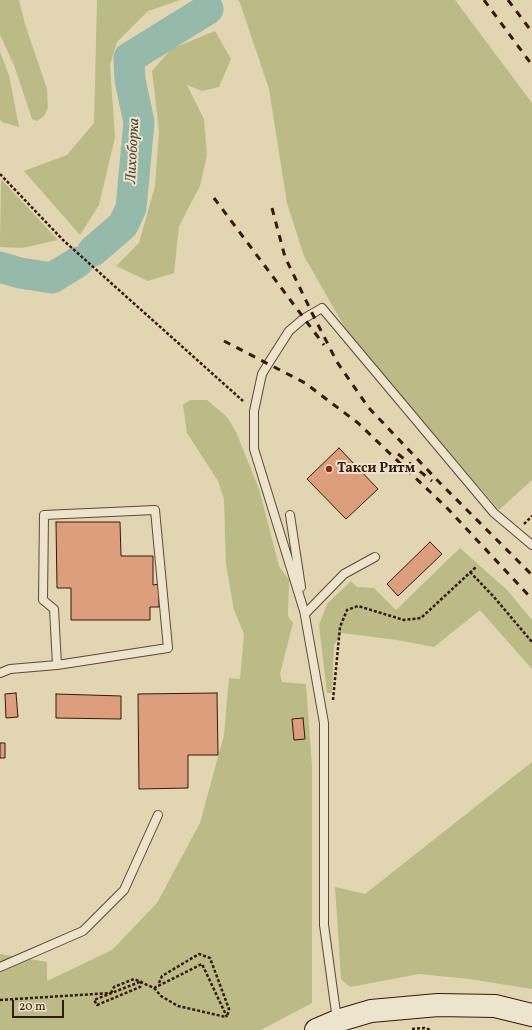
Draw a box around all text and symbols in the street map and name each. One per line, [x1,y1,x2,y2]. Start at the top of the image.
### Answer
water label: Лихоборка [123,118,145,184]
place label: Такси Ритм [337,461,415,477]
marker: Такси Ритм [324,464,334,474]
scale bar [14,992,66,1018]
text: 20 m [19,999,46,1015]

